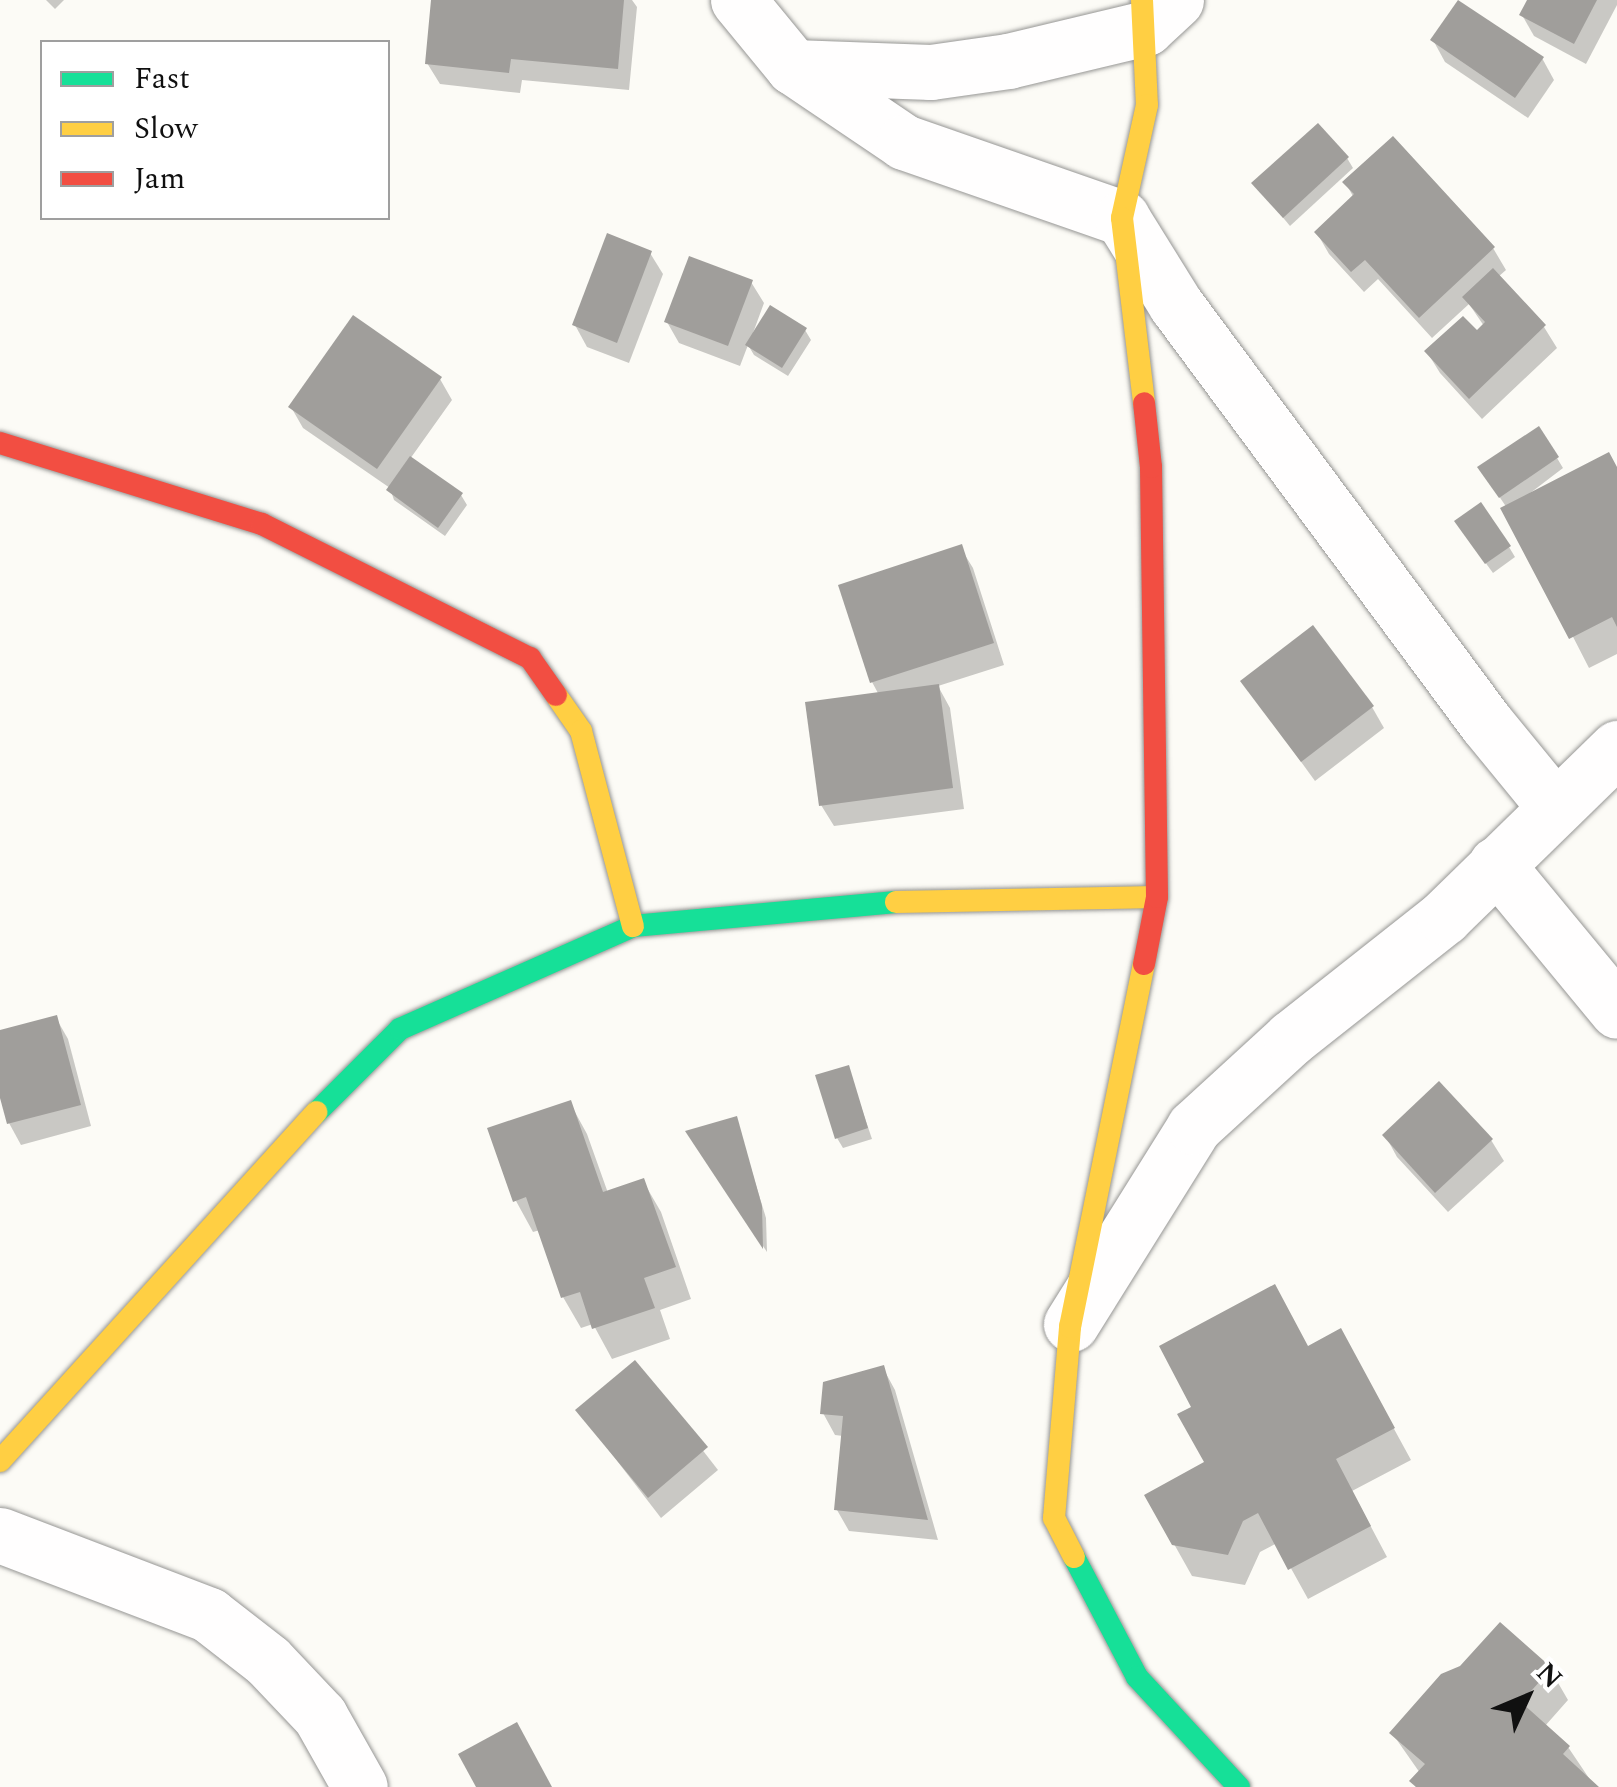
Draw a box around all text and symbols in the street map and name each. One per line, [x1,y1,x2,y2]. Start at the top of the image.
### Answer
legend [40,40,390,220]
text: Fast [134,56,190,102]
text: Slow [134,106,198,152]
text: Jam [134,156,185,202]
north arrow [1477,1647,1577,1747]
text: N [1526,1653,1572,1699]

